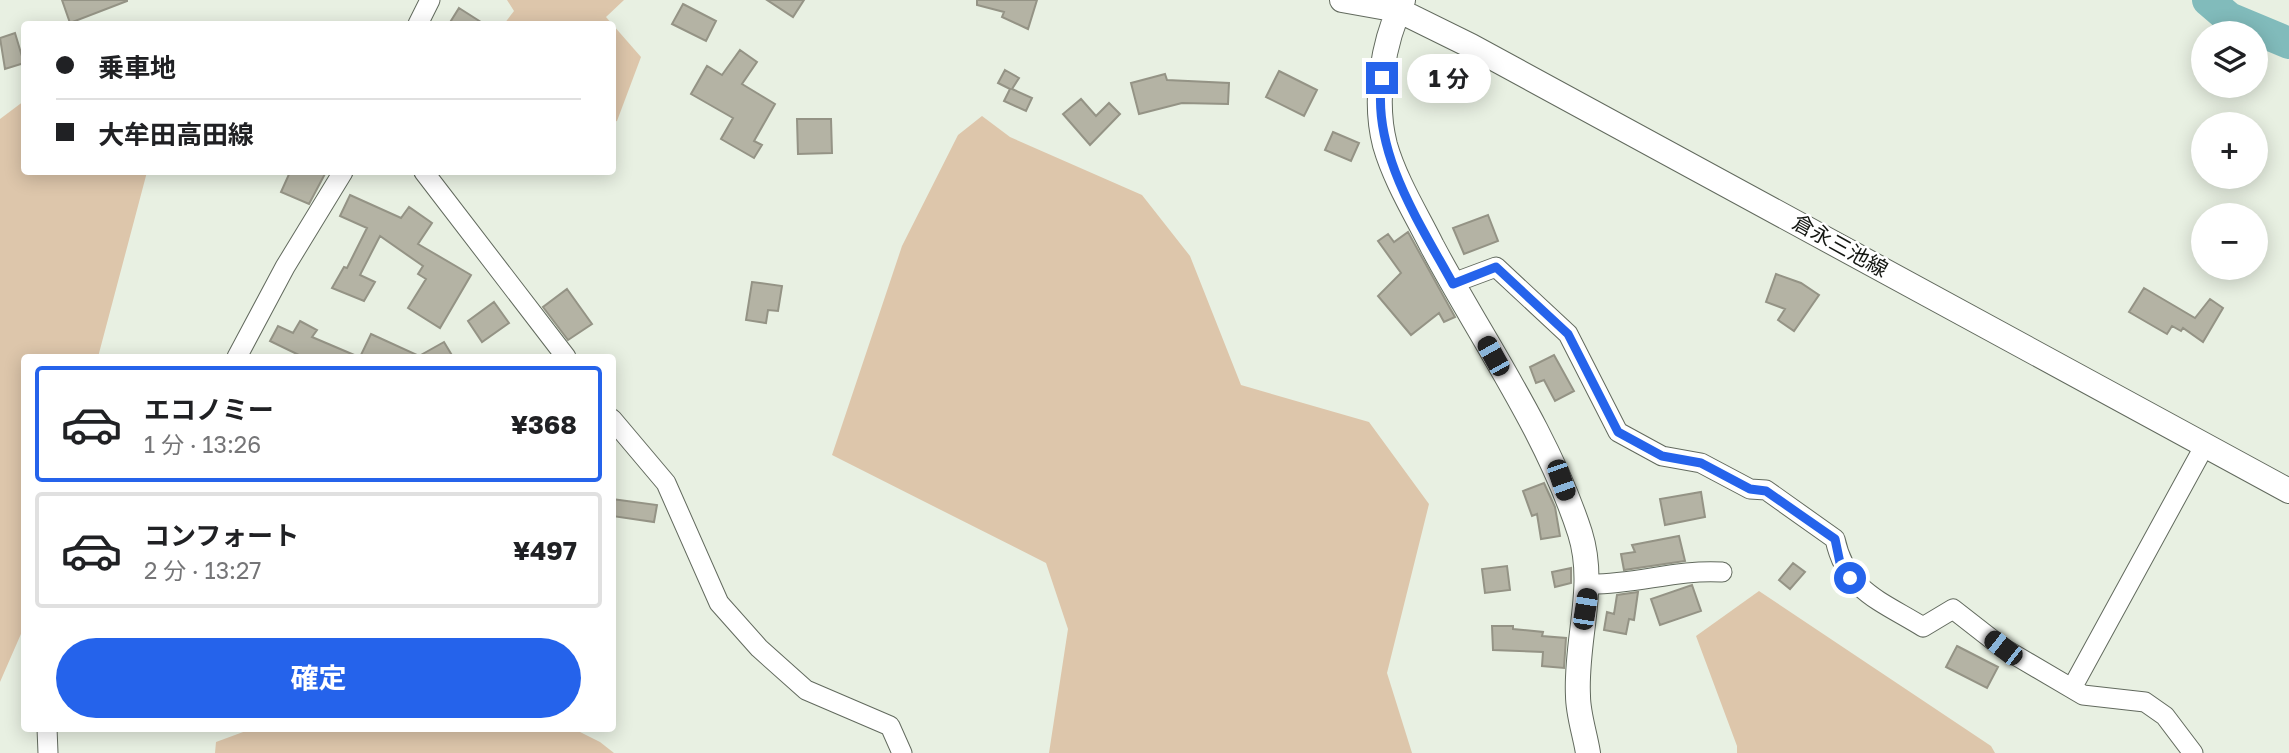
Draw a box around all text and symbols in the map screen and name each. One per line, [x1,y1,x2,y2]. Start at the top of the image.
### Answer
map controls [2191,21,2268,280]
button: layers [2191,21,2268,98]
text: 乗車地 [98,52,176,83]
callout: 1 分 [1406,54,1490,102]
route end [1366,62,1398,94]
text: 1 分 [1429,64,1469,92]
button: + [2191,112,2268,189]
text: 大牟田高田線 [98,119,254,150]
button: − [2191,203,2268,280]
street label: 倉永三池線 [1788,208,1893,282]
car [1474,333,1513,379]
icon: car [60,393,123,456]
text: エコノミー [144,394,274,425]
text: ¥368 [511,409,577,440]
text: 1 分 · 13:26 [144,430,261,458]
car [1545,457,1578,503]
icon: car [60,519,123,582]
text: コンフォート [144,520,299,551]
text: ¥497 [513,535,577,566]
text: 2 分 · 13:27 [144,556,262,584]
route start [1834,562,1866,594]
car [1572,587,1599,631]
car [1980,627,2027,669]
button: 確定 [56,638,581,718]

